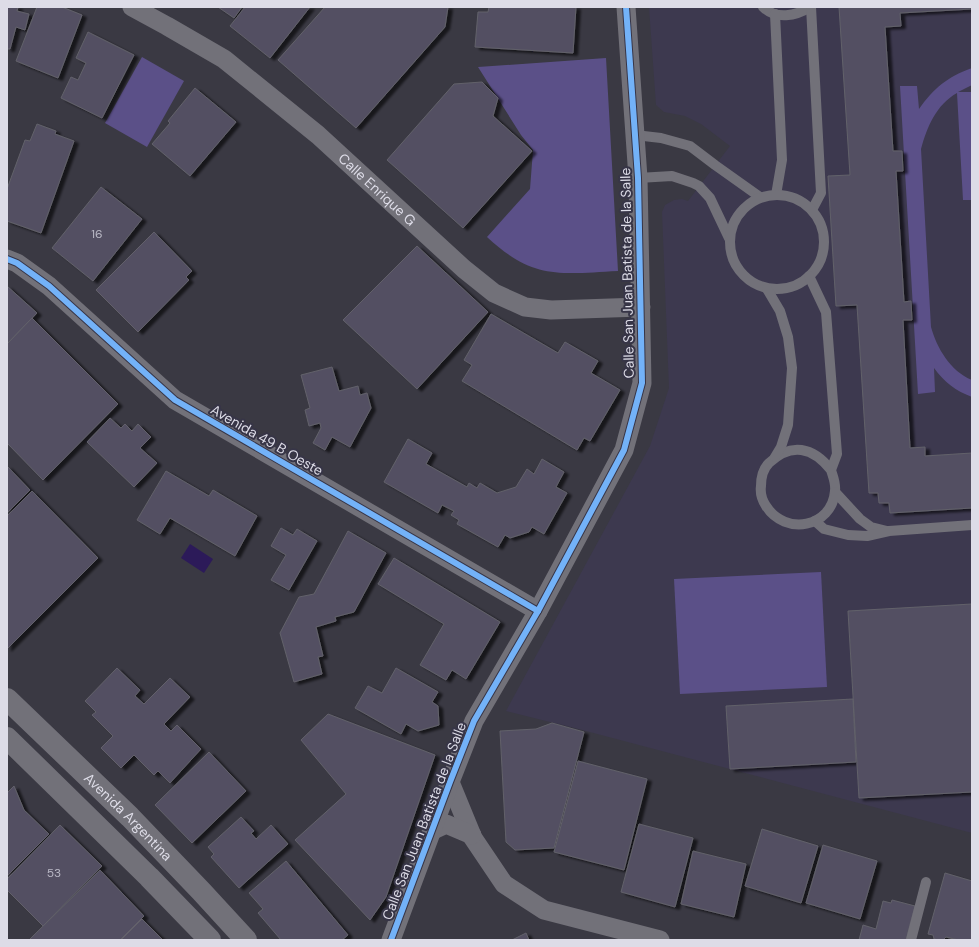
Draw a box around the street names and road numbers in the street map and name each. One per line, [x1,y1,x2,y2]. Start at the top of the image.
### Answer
street label: Calle Enrique G [335,149,420,230]
street label: Calle San Juan Batista de la Salle [616,168,638,378]
street label: Avenida 49 B Oeste [208,400,327,480]
street label: Calle San Juan Batista de la Salle [378,719,470,923]
street label: Avenida Argentina [80,769,176,865]

